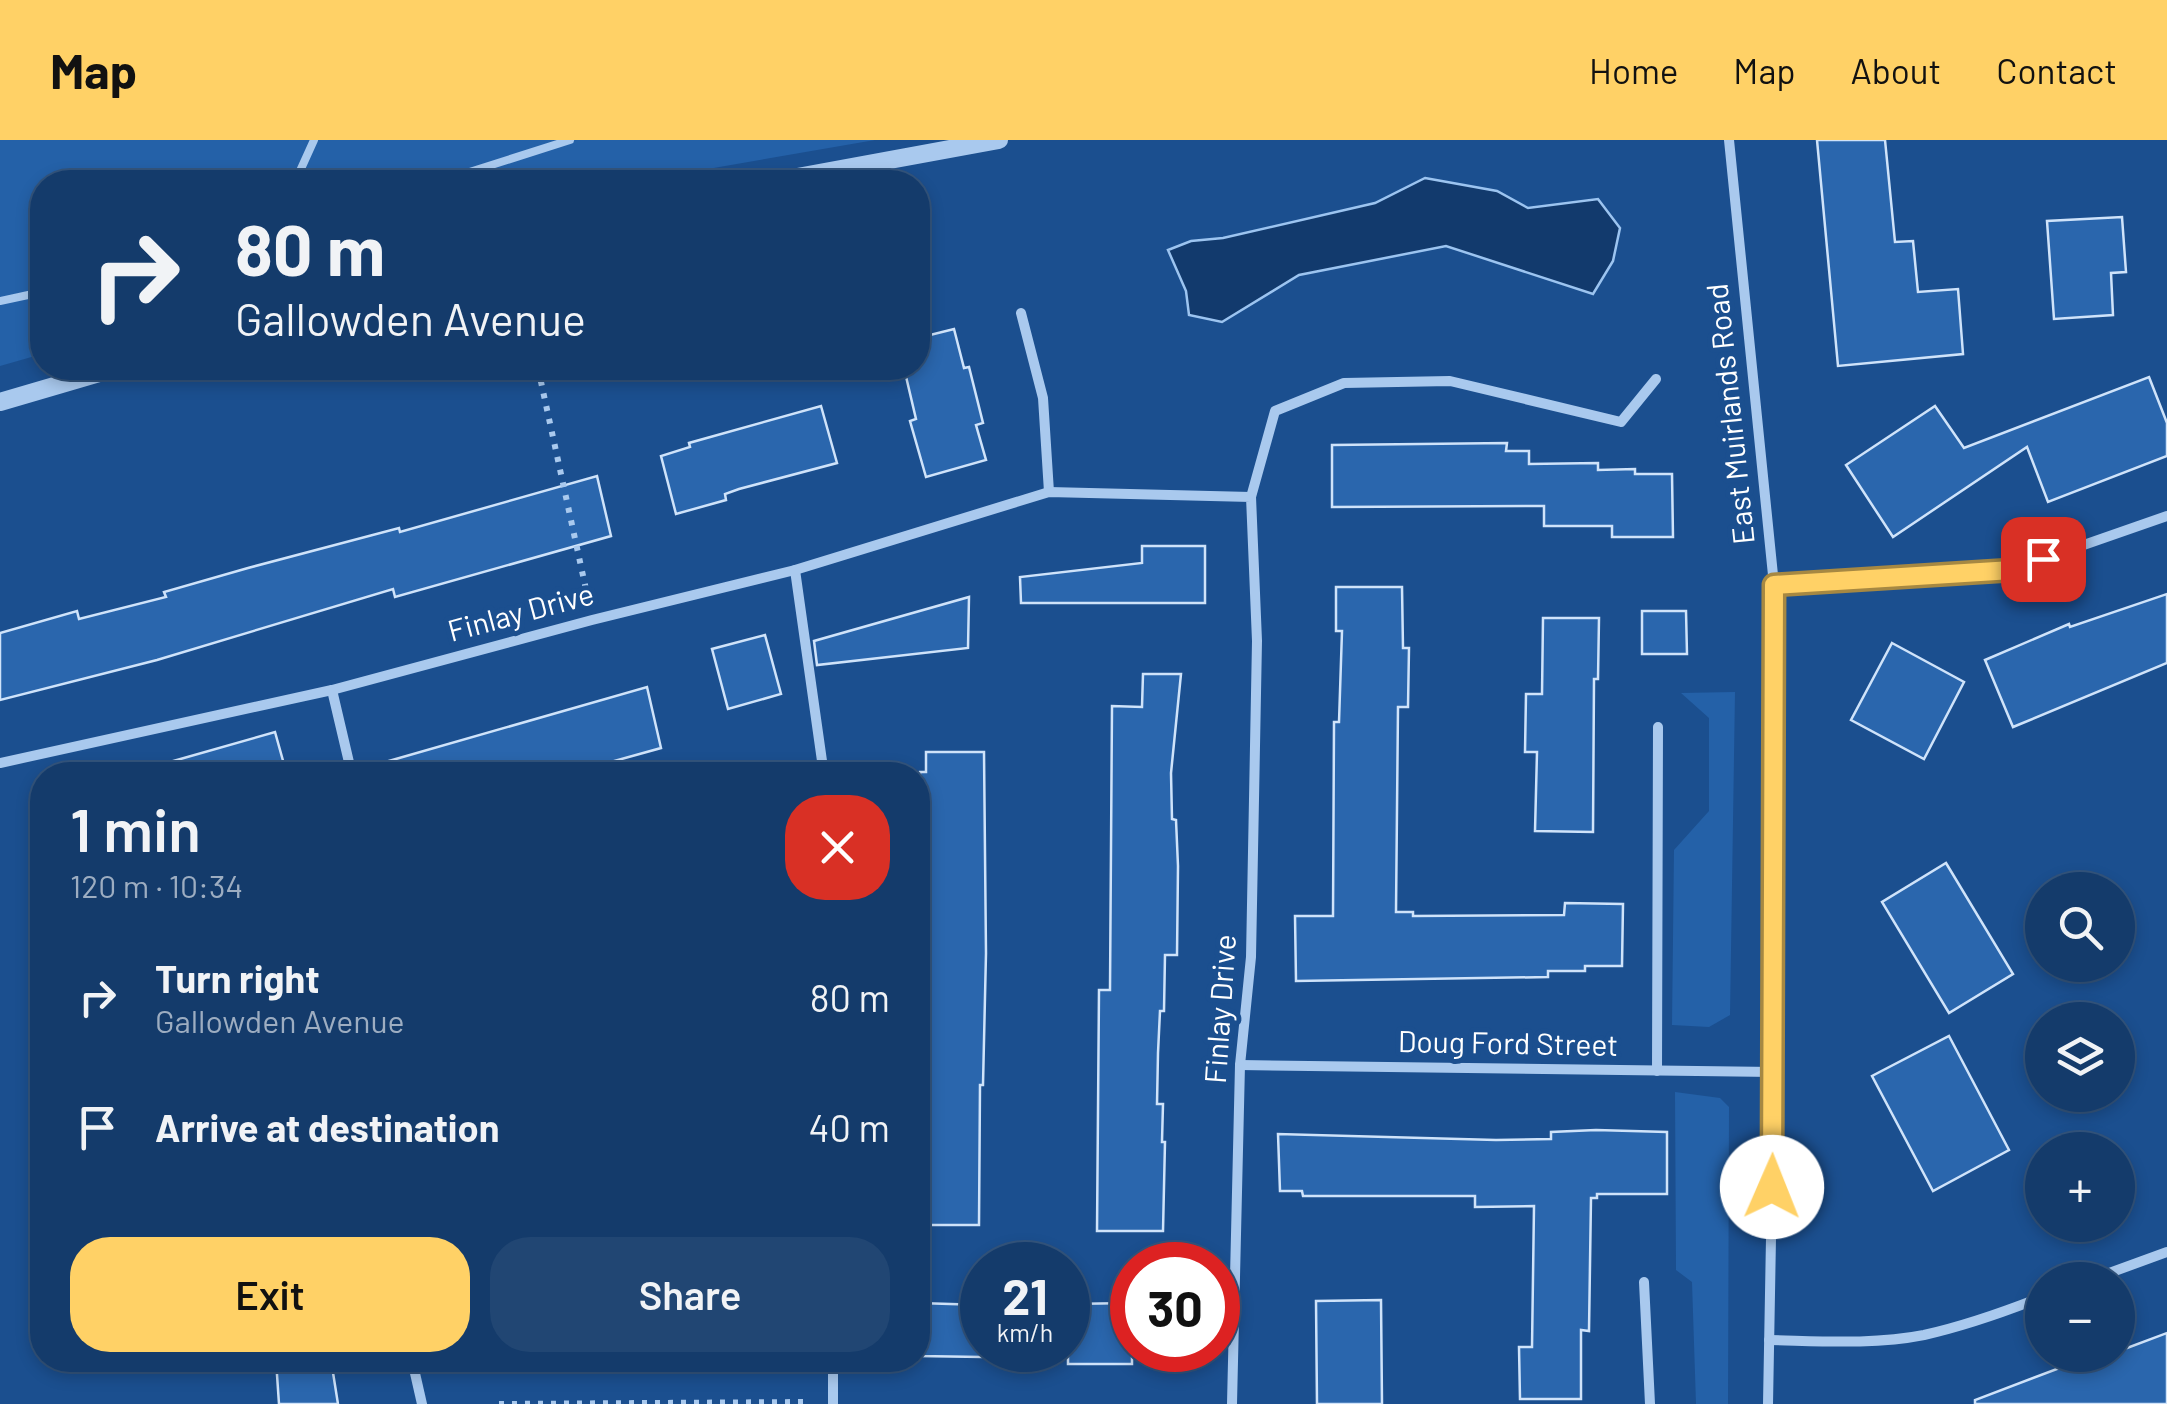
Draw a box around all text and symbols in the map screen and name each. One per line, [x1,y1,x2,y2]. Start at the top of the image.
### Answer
text: Map [50,41,137,99]
text: Home [1589,49,1678,91]
text: Map [1733,49,1796,91]
text: About [1851,49,1941,91]
text: Contact [1996,49,2117,91]
text: 80 m [235,206,385,290]
icon: right [70,210,200,340]
street label: East Muirlands Road [1697,282,1761,546]
text: Gallowden Avenue [235,291,586,345]
pin [2001,517,2086,602]
icon: arrive [2016,532,2071,587]
street label: Finlay Drive [444,574,597,648]
text: 1 min [70,792,201,864]
button: close [785,795,890,900]
text: 120 m · 10:34 [70,866,243,904]
map controls [2025,872,2135,1372]
button: search [2025,872,2135,982]
street label: Finlay Drive [1196,933,1242,1085]
text: Turn right [155,955,320,1001]
icon: right [70,970,125,1025]
text: 80 m [810,974,890,1020]
text: Gallowden Avenue [155,1001,405,1039]
button: layers [2025,1002,2135,1112]
street label: Doug Ford Street [1398,1022,1618,1062]
icon: arrive [70,1100,125,1155]
text: Arrive at destination [155,1104,500,1150]
text: 40 m [809,1104,890,1150]
button: + [2025,1132,2135,1242]
position arrow [1720,1135,1824,1239]
button: Exit [70,1237,470,1352]
button: Share [490,1237,890,1352]
speed limit sign: 30 [1110,1242,1240,1372]
button: − [2025,1262,2135,1372]
text: 21 [1002,1265,1048,1325]
text: km/h [997,1317,1053,1347]

